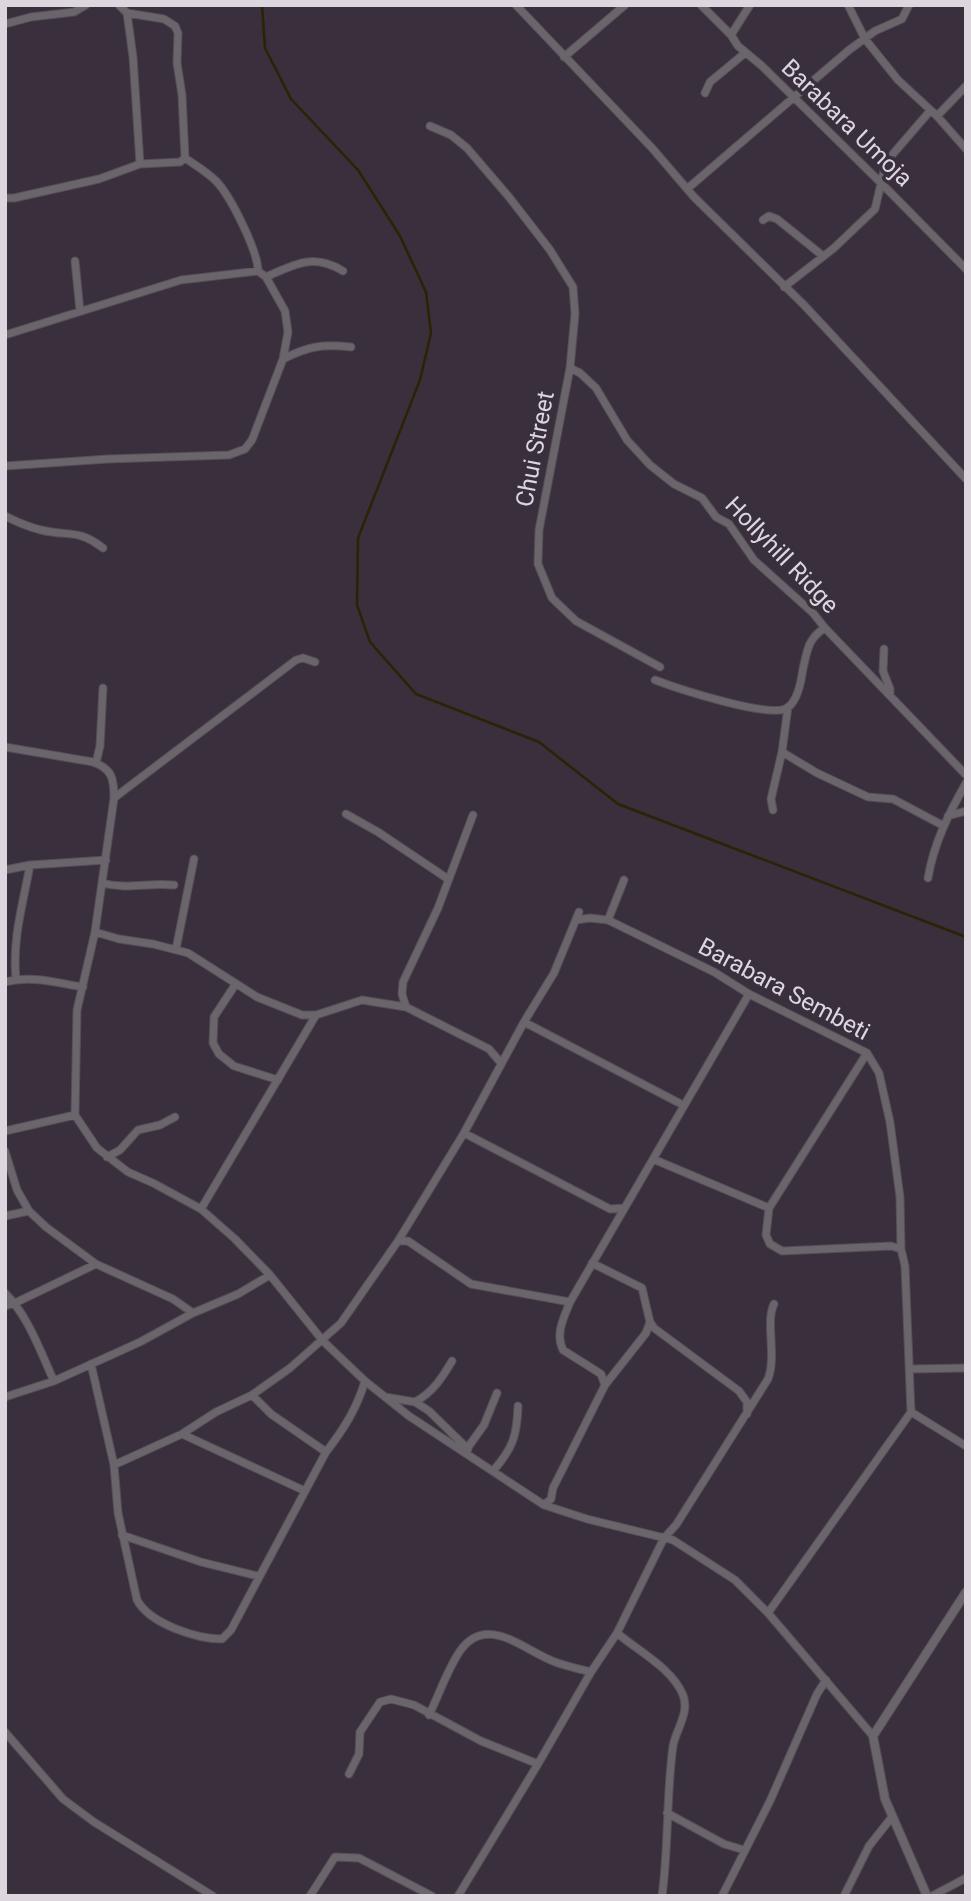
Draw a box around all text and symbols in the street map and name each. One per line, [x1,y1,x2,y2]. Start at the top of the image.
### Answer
street label: Barabara Umoja [776,54,918,192]
street label: Chui Street [510,389,560,509]
street label: Hollyhill Ridge [720,491,844,619]
street label: Barabara Sembeti [694,932,874,1046]

